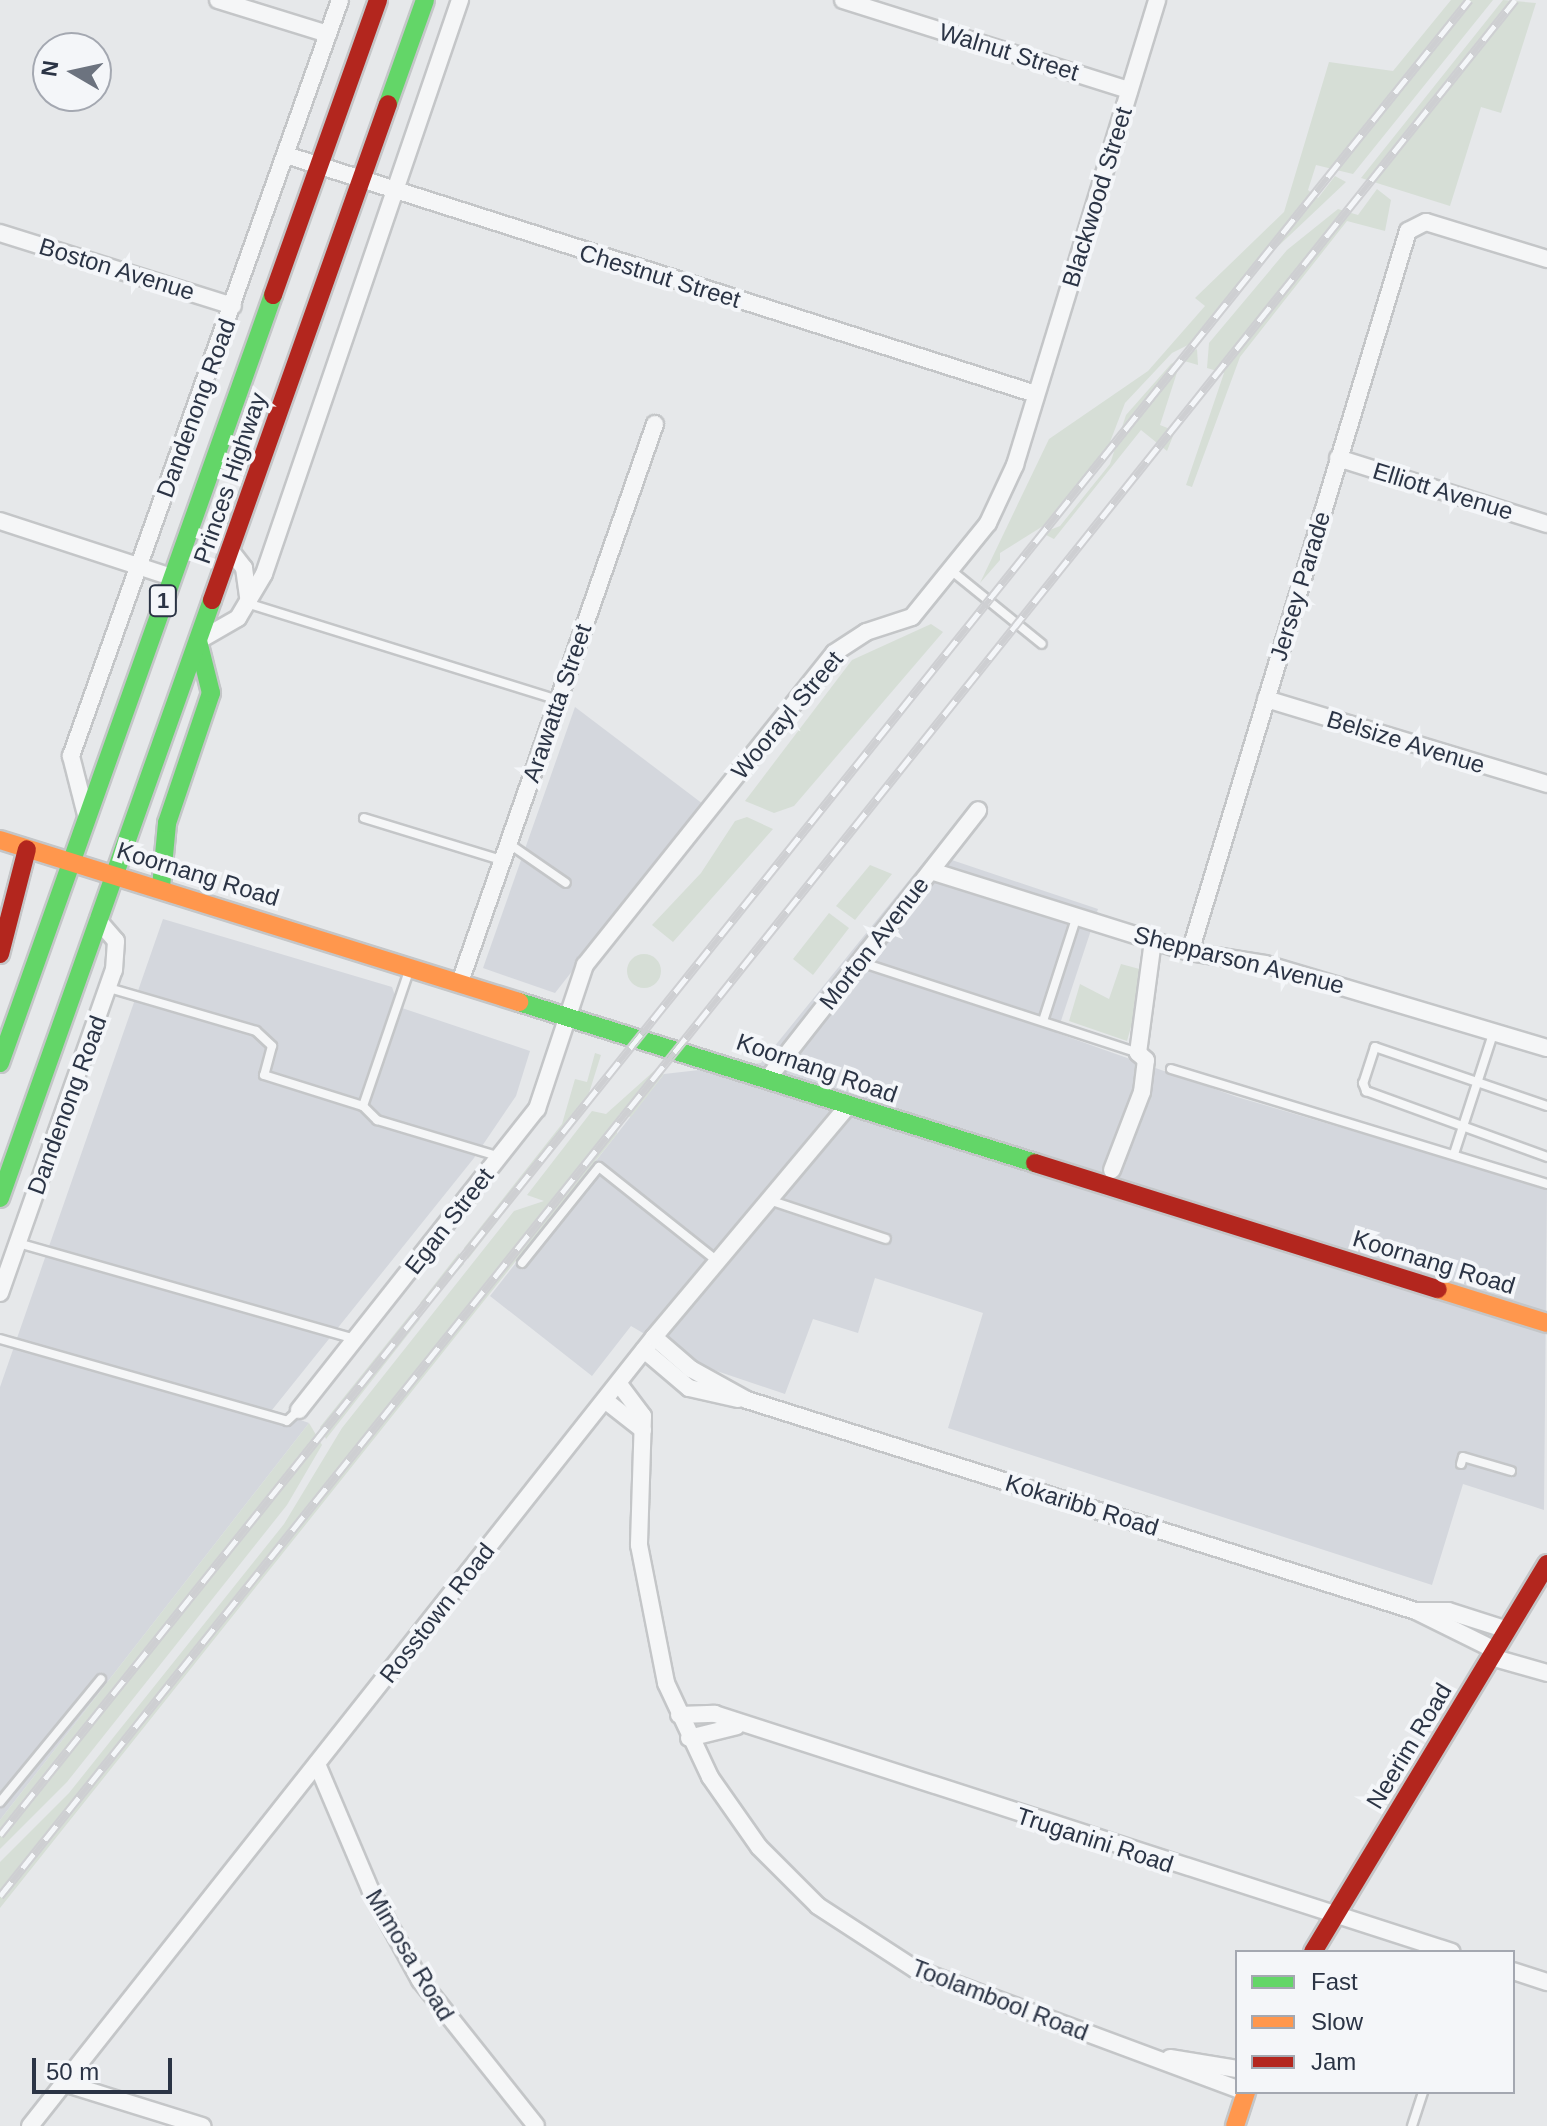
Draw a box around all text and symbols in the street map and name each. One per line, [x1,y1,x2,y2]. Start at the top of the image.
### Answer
street label: Walnut Street [936,17,1082,87]
north arrow [32,32,112,112]
text: N [36,59,63,78]
street label: Blackwood Street [1056,103,1138,291]
street label: Boston Avenue [35,231,199,307]
street label: Chestnut Street [576,238,744,314]
street label: Dandenong Road [150,315,242,501]
street label: Princes Highway [187,389,273,567]
street label: Elliott Avenue [1369,456,1517,526]
street label: Jersey Parade [1264,508,1336,664]
road number: 1 [147,583,179,619]
street label: Arawatta Street [516,620,598,786]
street label: Woorayl Street [725,645,849,785]
street label: Belsize Avenue [1323,704,1489,780]
street label: Koornang Road [113,836,283,912]
street label: Morton Avenue [813,870,935,1016]
street label: Shepparson Avenue [1130,920,1348,1000]
street label: Dandenong Road [21,1012,113,1198]
street label: Koornang Road [733,1027,901,1109]
street label: Egan Street [399,1162,499,1280]
street label: Koornang Road [1349,1224,1519,1300]
street label: Kokaribb Road [1002,1468,1162,1542]
street label: Rosstown Road [374,1537,500,1689]
street label: Neerim Road [1360,1678,1458,1814]
street label: Truganini Road [1013,1801,1177,1879]
street label: Mimosa Road [360,1884,460,2026]
legend [1235,1950,1515,2094]
street label: Toolambool Road [908,1953,1092,2047]
text: Fast [1311,1968,1358,1995]
text: Slow [1311,2008,1363,2035]
scale bar [36,2042,176,2092]
text: Jam [1311,2048,1356,2075]
text: 50 m [46,2058,99,2085]

